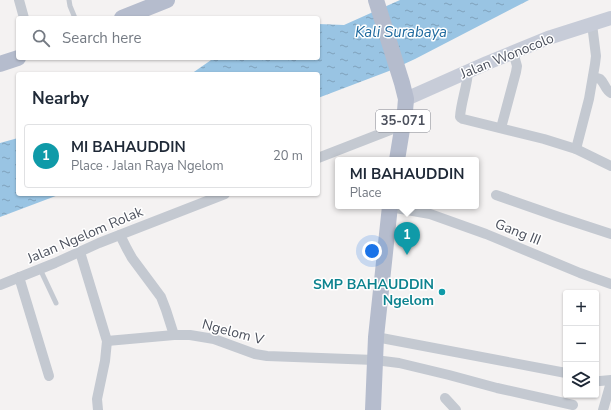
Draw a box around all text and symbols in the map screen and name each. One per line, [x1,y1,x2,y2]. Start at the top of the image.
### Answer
search box [16,16,320,60]
water label: Kali Surabaya [355,22,447,42]
icon: search [30,27,52,49]
text: Search here [62,28,142,48]
street label: Jalan Wonocolo [457,29,557,84]
text: Nearby [32,87,89,110]
road number: 35-071 [376,110,430,132]
text: MI BAHAUDDIN [71,137,186,157]
text: 1 [42,147,50,165]
text: 20 m [273,147,303,165]
text: Place · Jalan Raya Ngelom [71,157,224,175]
popup [335,157,479,209]
text: MI BAHAUDDIN [350,164,464,184]
text: Place [350,184,381,202]
street label: Jalan Ngelom Rolak [23,202,147,268]
street label: Gang III [492,214,544,250]
pin: 1 [394,222,420,255]
your location [362,241,382,261]
place label: SMP BAHAUDDIN Ngelom [313,275,434,310]
marker: SMP BAHAUDDIN Ngelom [437,287,447,297]
map controls [563,290,599,398]
button: + [563,290,599,326]
street label: Ngelom V [200,315,266,349]
button: − [563,326,599,362]
button: layers [563,362,599,398]

